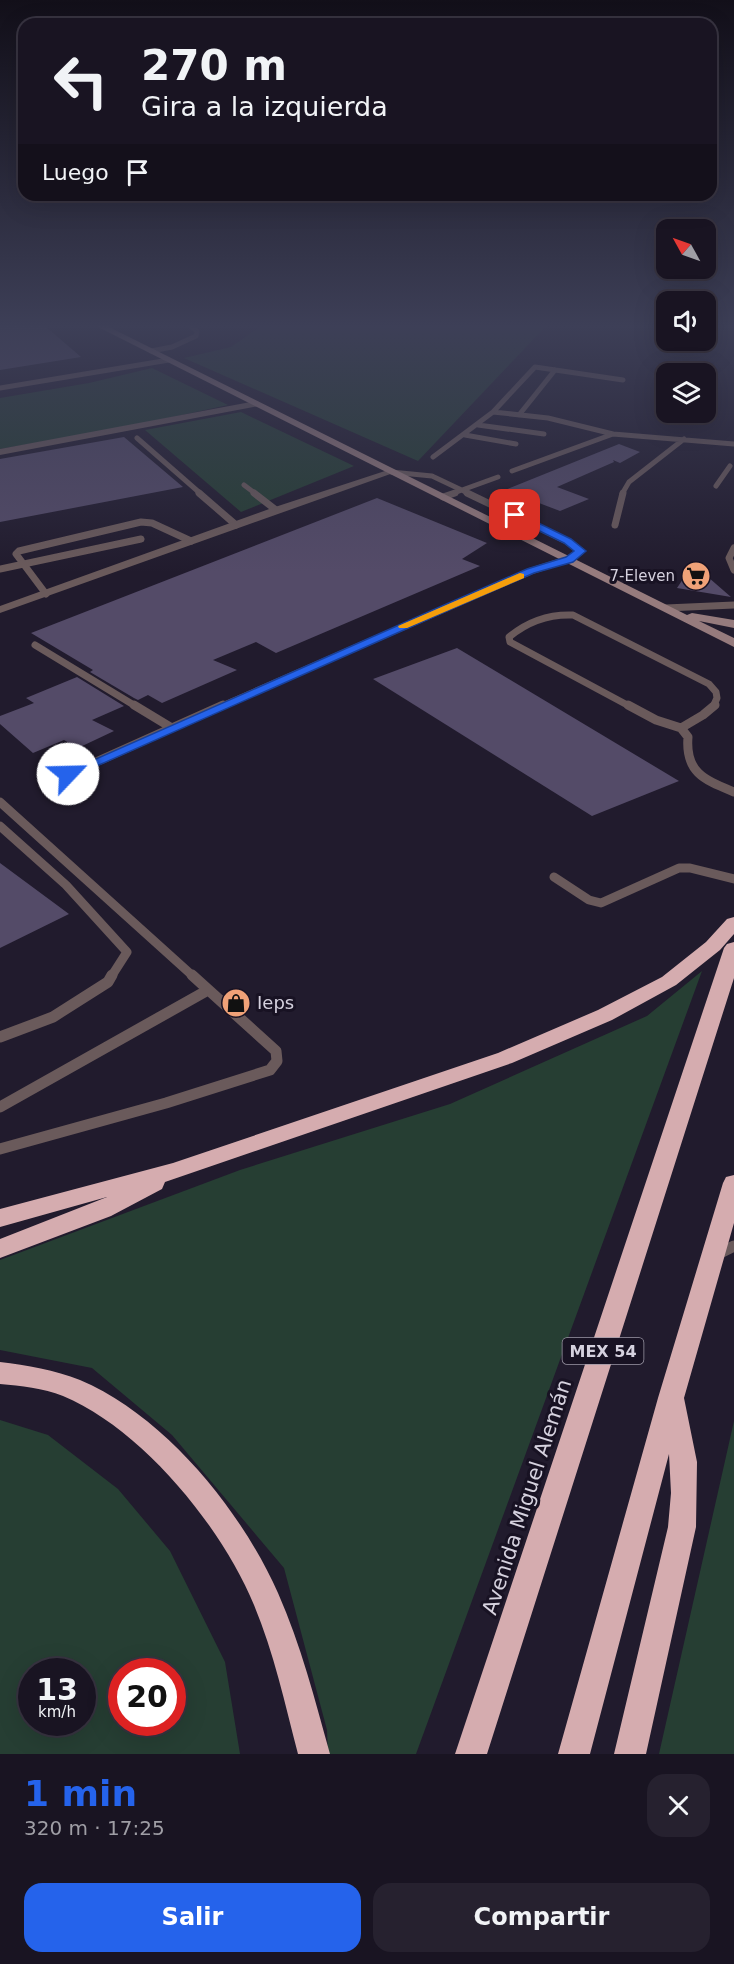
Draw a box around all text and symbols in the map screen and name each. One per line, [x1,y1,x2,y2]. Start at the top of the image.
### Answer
text: 270 m [141,41,287,90]
icon: left [42,42,120,120]
text: Gira a la izquierda [141,91,388,122]
icon: arrive [121,156,154,189]
text: Luego [42,160,109,185]
north arrow [656,219,716,279]
map controls [656,219,716,423]
button: sound [656,291,716,351]
button: layers [656,363,716,423]
pin [489,489,540,540]
icon: arrive [498,498,531,531]
supermarket icon: 7-Eleven [680,560,712,592]
place label: 7-Eleven [610,567,675,585]
position arrow [36,742,100,806]
shop icon: Ieps [220,987,252,1019]
place label: Ieps [257,992,294,1013]
road number: MEX 54 [562,1338,644,1364]
street label: Avenida Miguel Alemán [478,1376,576,1618]
speed limit sign: 20 [108,1658,186,1736]
text: 13 [36,1672,78,1707]
text: km/h [38,1703,76,1721]
text: 1 min [24,1773,137,1814]
button: close [647,1774,710,1837]
text: 320 m · 17:25 [24,1816,165,1840]
button: Salir [24,1883,361,1952]
button: Compartir [373,1883,710,1952]

